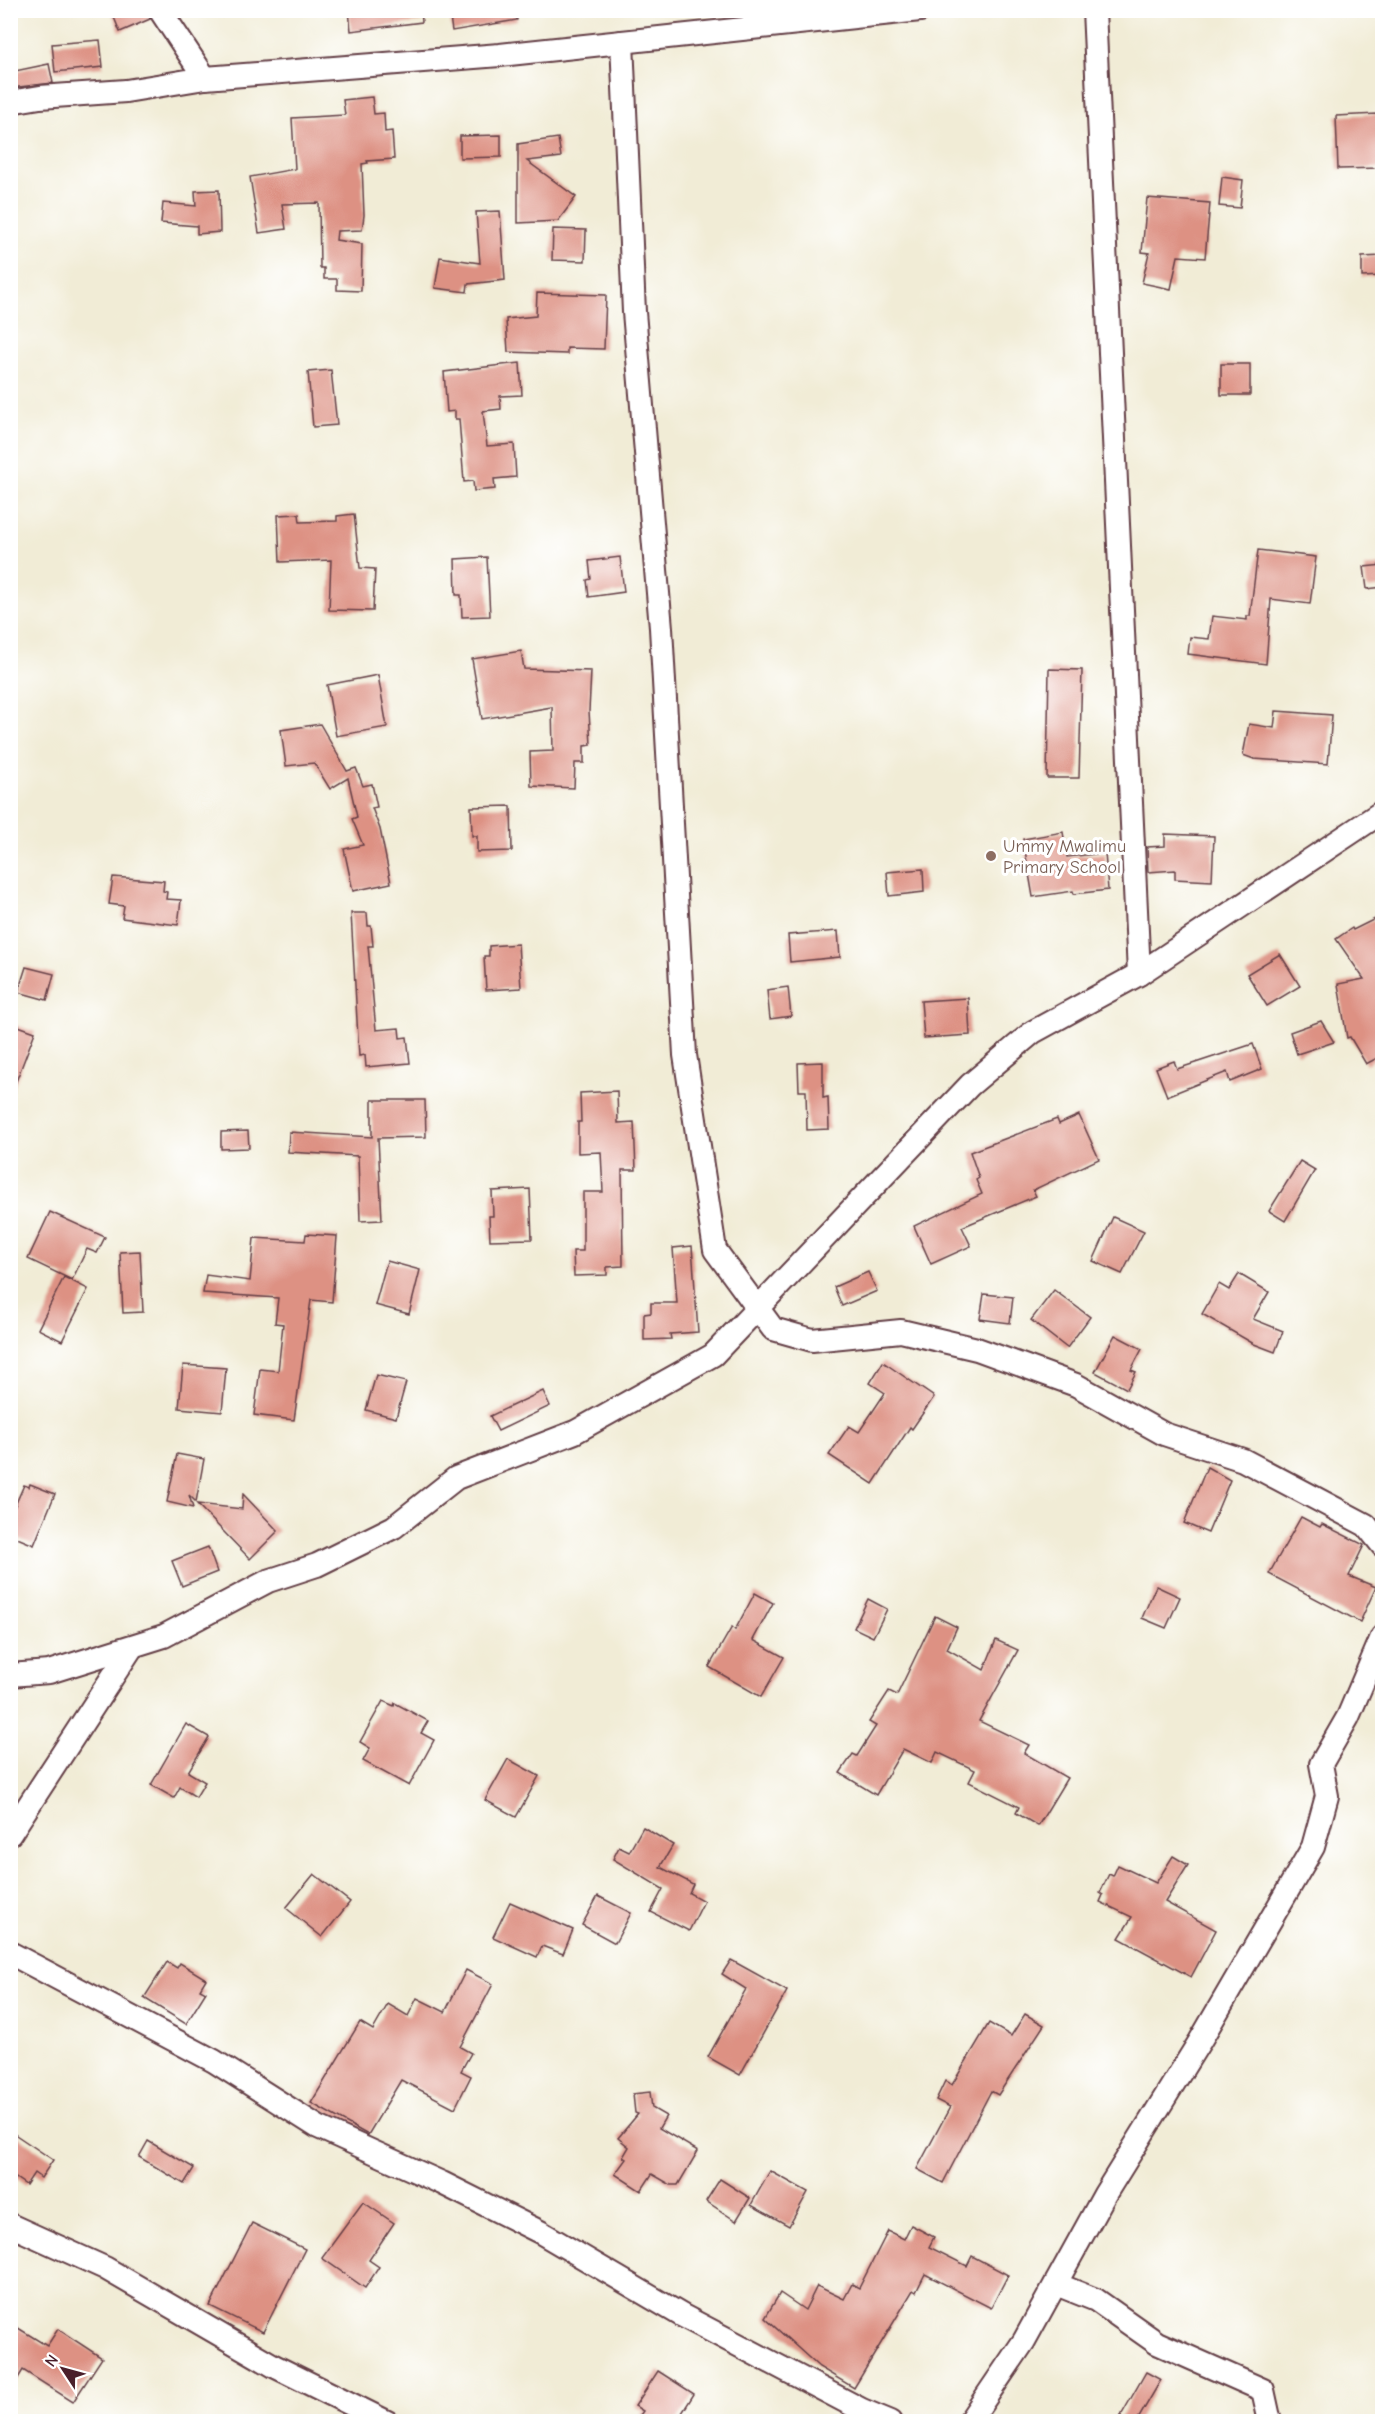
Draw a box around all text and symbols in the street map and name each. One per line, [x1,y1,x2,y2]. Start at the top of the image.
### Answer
place label: Ummy Mwalimu Primary School [1003,836,1126,878]
marker: Ummy Mwalimu Primary School [984,849,998,863]
north arrow [33,2339,93,2399]
text: N [41,2351,62,2370]

